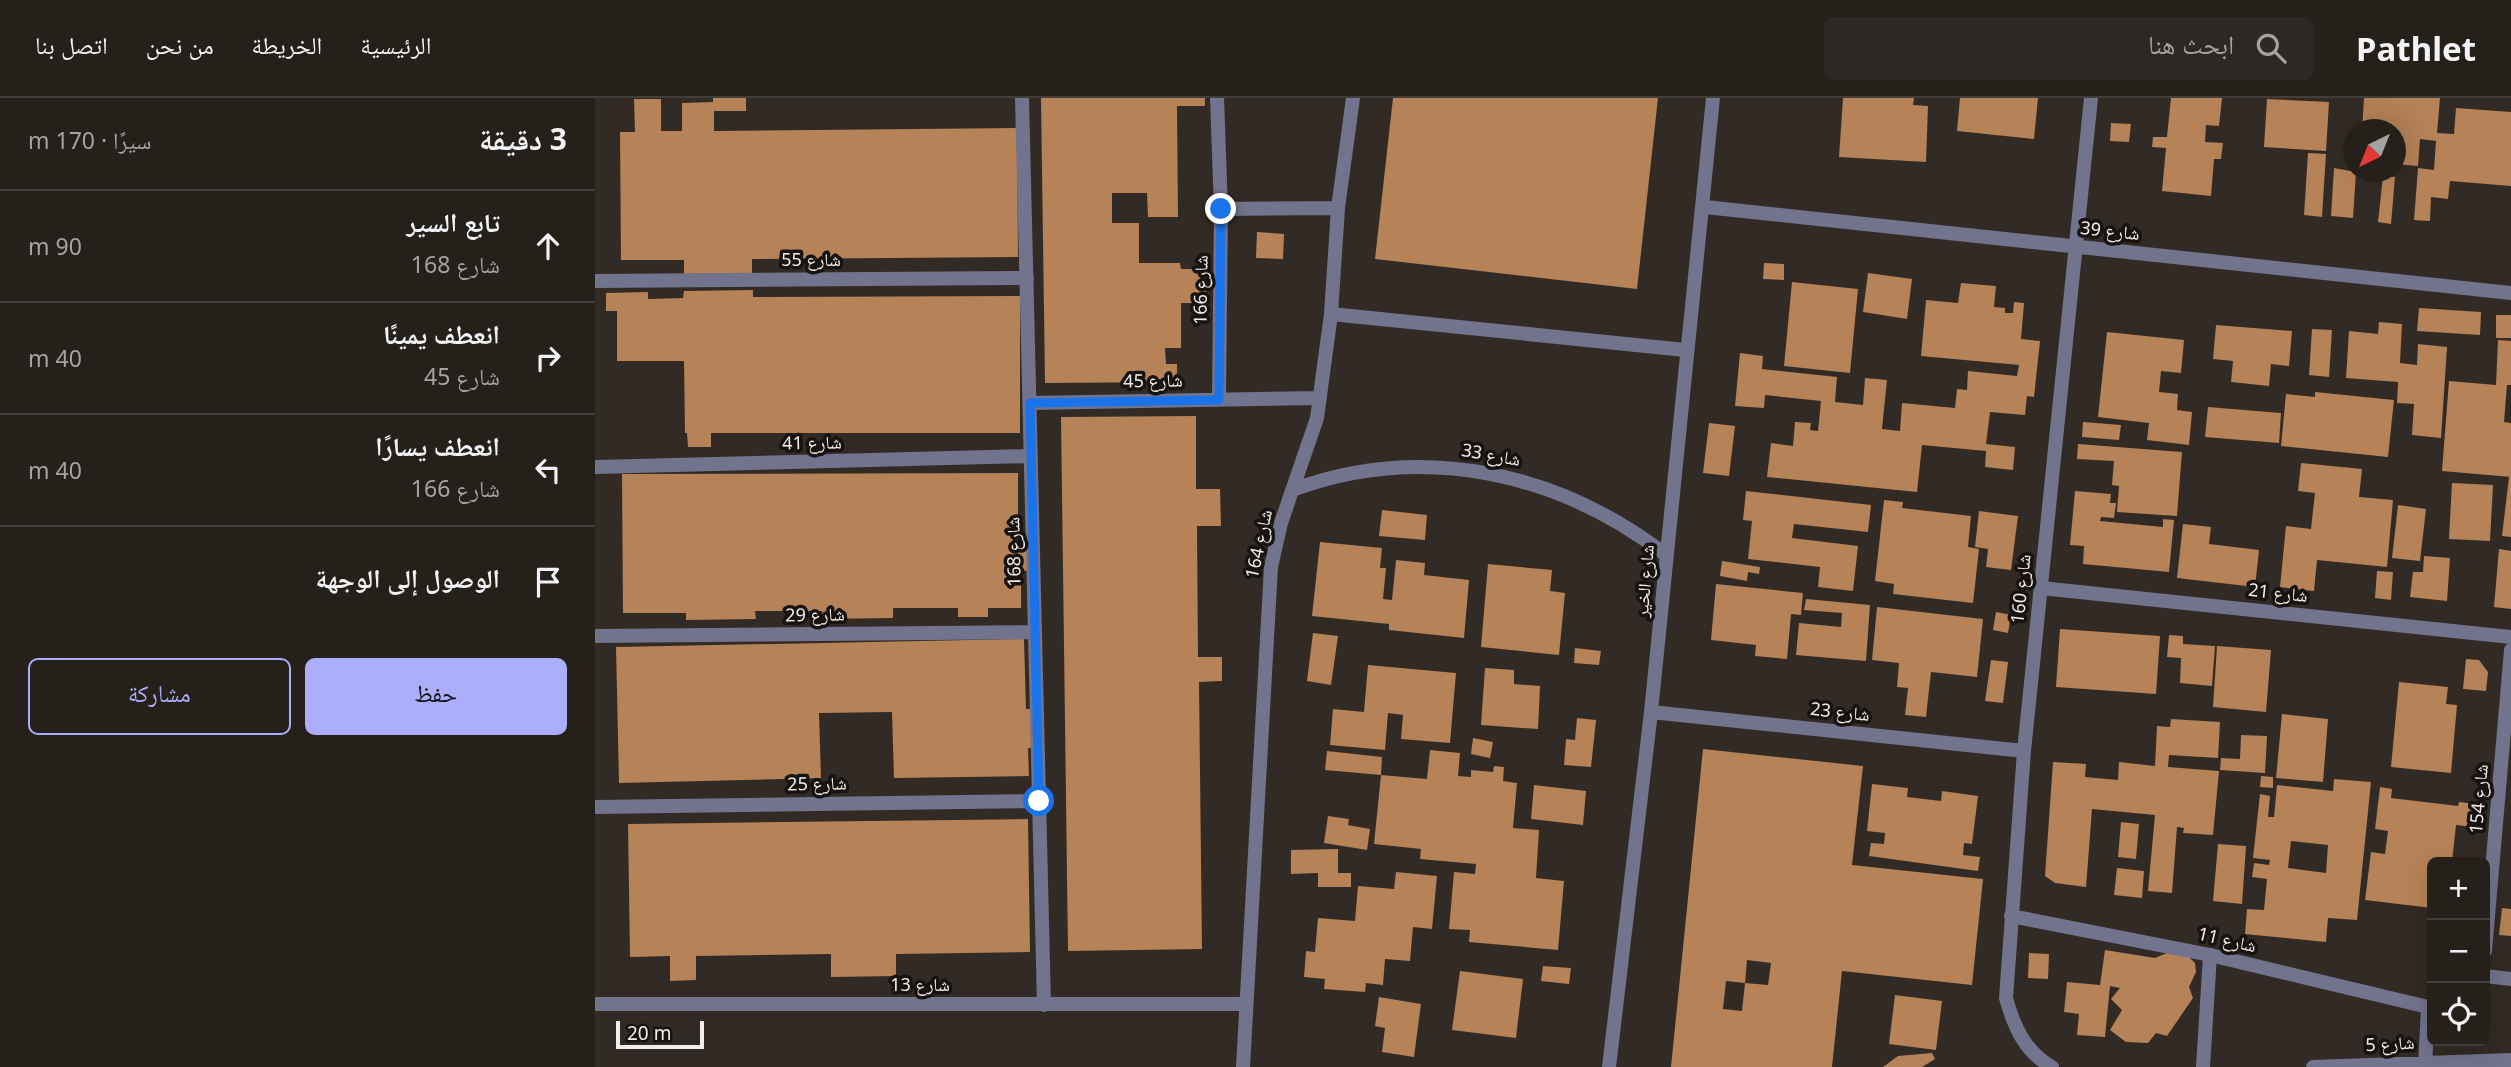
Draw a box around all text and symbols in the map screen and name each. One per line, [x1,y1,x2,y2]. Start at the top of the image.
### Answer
search box [1824,17,2314,80]
text: ابحث هنا [2148,26,2234,62]
text: Pathlet [2356,26,2476,71]
text: اتصل بنا [35,28,108,61]
text: من نحن [146,28,214,61]
text: الخريطة [252,28,322,61]
text: الرئيسية [360,28,431,61]
icon: search [2252,29,2290,67]
text: 3 دقيقة [479,118,567,159]
north arrow [2343,119,2406,182]
text: سيرًا · 170 m [28,124,151,156]
route end [1205,193,1236,224]
text: تابع السير [407,204,500,240]
street label: شارع 39 [2079,215,2141,245]
icon: ahead [529,227,567,265]
text: 90 m [28,230,82,262]
street label: شارع 55 [781,247,841,271]
text: شارع 168 [411,248,500,280]
street label: شارع 166 [1187,255,1213,325]
text: انعطف يمينًا [383,316,500,352]
icon: right [529,339,567,377]
text: 40 m [28,342,82,374]
text: شارع 45 [424,360,500,392]
street label: شارع 45 [1123,367,1183,393]
text: انعطف يسارًا [375,428,500,464]
street label: شارع 41 [782,429,842,455]
street label: شارع 33 [1460,437,1523,471]
icon: left [529,451,567,489]
text: 40 m [28,454,82,486]
text: شارع 166 [411,472,500,504]
street label: شارع 164 [1239,507,1277,580]
street label: شارع 168 [1000,517,1026,587]
street label: شارع الخير [1629,544,1659,619]
street label: شارع 160 [2004,553,2036,625]
text: الوصول إلى الوجهة [316,560,500,596]
icon: arrive [529,563,567,601]
street label: شارع 21 [2247,577,2309,607]
street label: شارع 29 [785,601,845,627]
button: مشاركة [28,658,291,735]
button: حفظ [305,658,567,735]
street label: شارع 23 [1809,696,1871,726]
street label: شارع 154 [2463,763,2493,835]
street label: شارع 25 [787,770,847,796]
route start [1023,785,1054,816]
map controls [2427,857,2490,1046]
button: + [2427,857,2490,920]
button: − [2427,920,2490,983]
street label: شارع 11 [2196,921,2259,957]
street label: شارع 13 [890,972,950,996]
button: locate [2427,983,2490,1046]
scale bar [616,1018,703,1050]
text: 20 m [627,1020,671,1046]
street label: شارع 5 [2365,1030,2415,1056]

